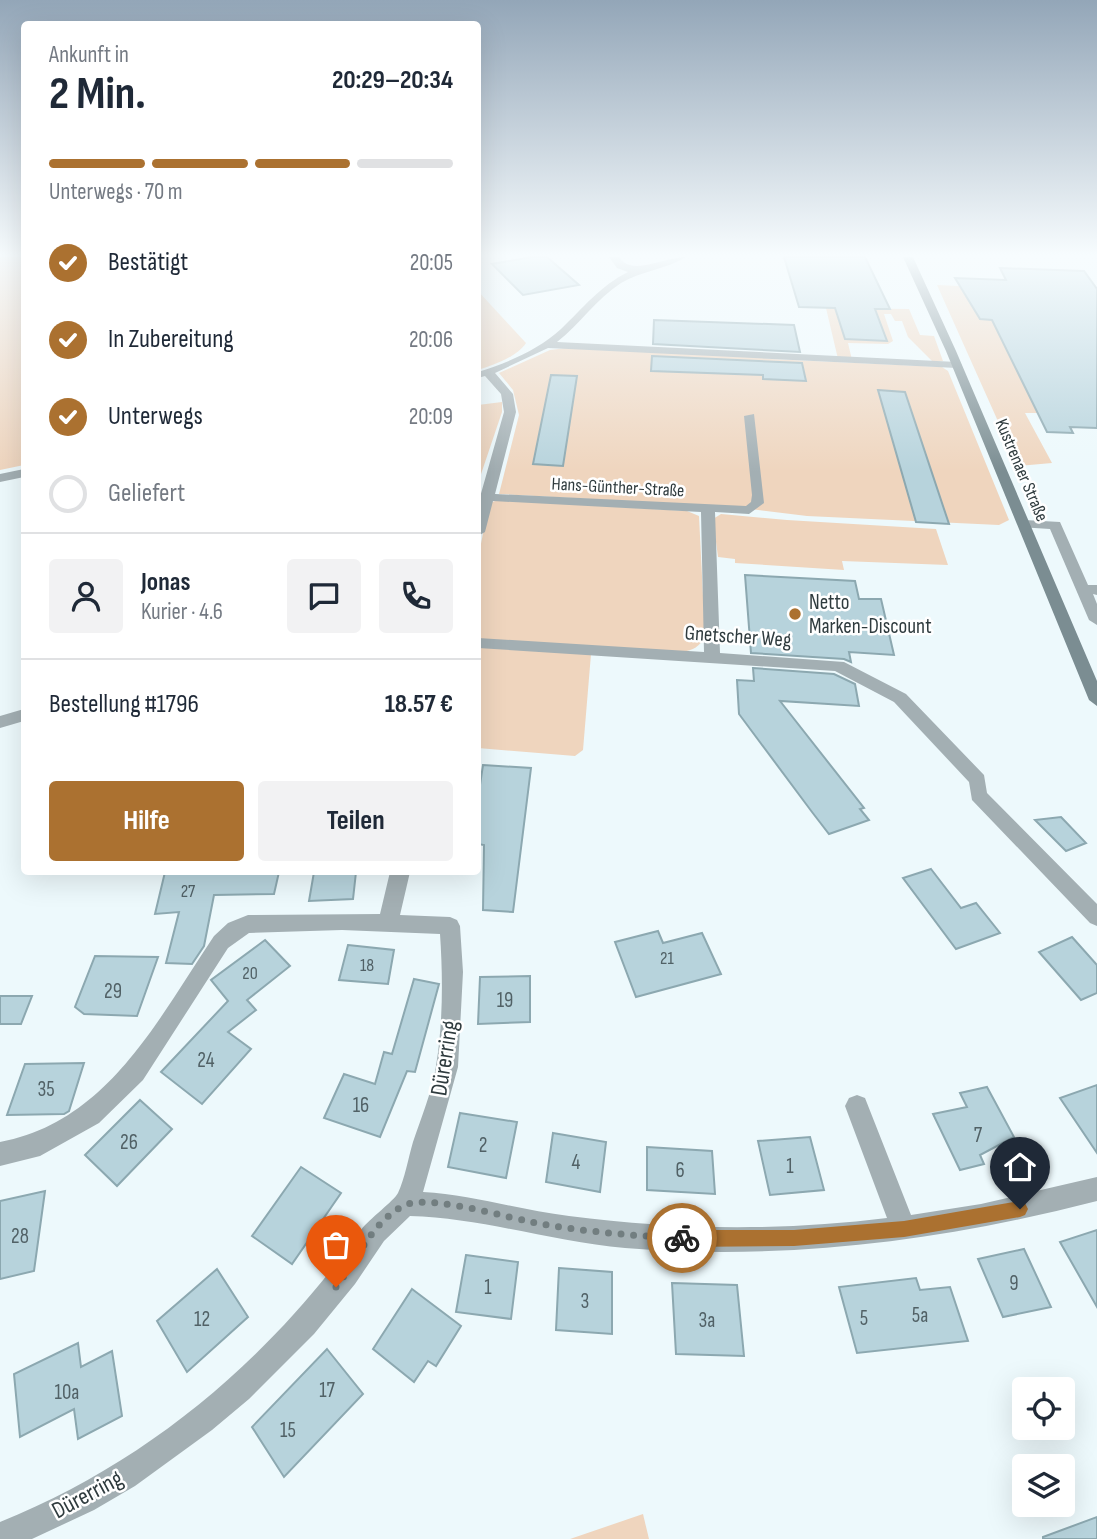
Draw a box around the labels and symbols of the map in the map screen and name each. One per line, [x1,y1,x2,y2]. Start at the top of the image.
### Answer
street label: Kustrenaer Straße [991,416,1053,525]
street label: Hans-Günther-Straße [551,474,685,501]
place label: Netto Marken-Discount [809,590,932,639]
marker: Netto Marken-Discount [787,606,803,622]
street label: Gnetscher Weg [684,620,792,653]
house number: 27 [181,881,196,902]
house number: 21 [660,948,675,969]
house number: 18 [360,955,374,976]
house number: 20 [242,963,258,984]
house number: 29 [104,979,122,1004]
house number: 19 [497,988,513,1013]
street label: Dürerring [424,1018,465,1098]
house number: 24 [197,1048,215,1073]
house number: 35 [37,1077,55,1102]
house number: 16 [353,1093,369,1118]
house number: 7 [974,1123,983,1148]
house number: 26 [120,1130,138,1155]
house number: 2 [479,1133,487,1158]
pin [990,1137,1050,1209]
house number: 4 [572,1150,581,1175]
house number: 1 [786,1154,794,1179]
house number: 6 [675,1158,685,1183]
courier [647,1203,717,1273]
pin [306,1215,366,1287]
house number: 28 [11,1224,29,1249]
house number: 9 [1009,1271,1019,1296]
house number: 1 [484,1275,492,1300]
house number: 3 [581,1289,589,1314]
house number: 5a [912,1303,928,1328]
house number: 5 [860,1306,868,1331]
house number: 12 [194,1307,210,1332]
house number: 3a [699,1308,715,1333]
house number: 17 [319,1378,335,1403]
house number: 10a [55,1380,79,1405]
house number: 15 [280,1418,296,1443]
street label: Dürerring [47,1464,128,1525]

